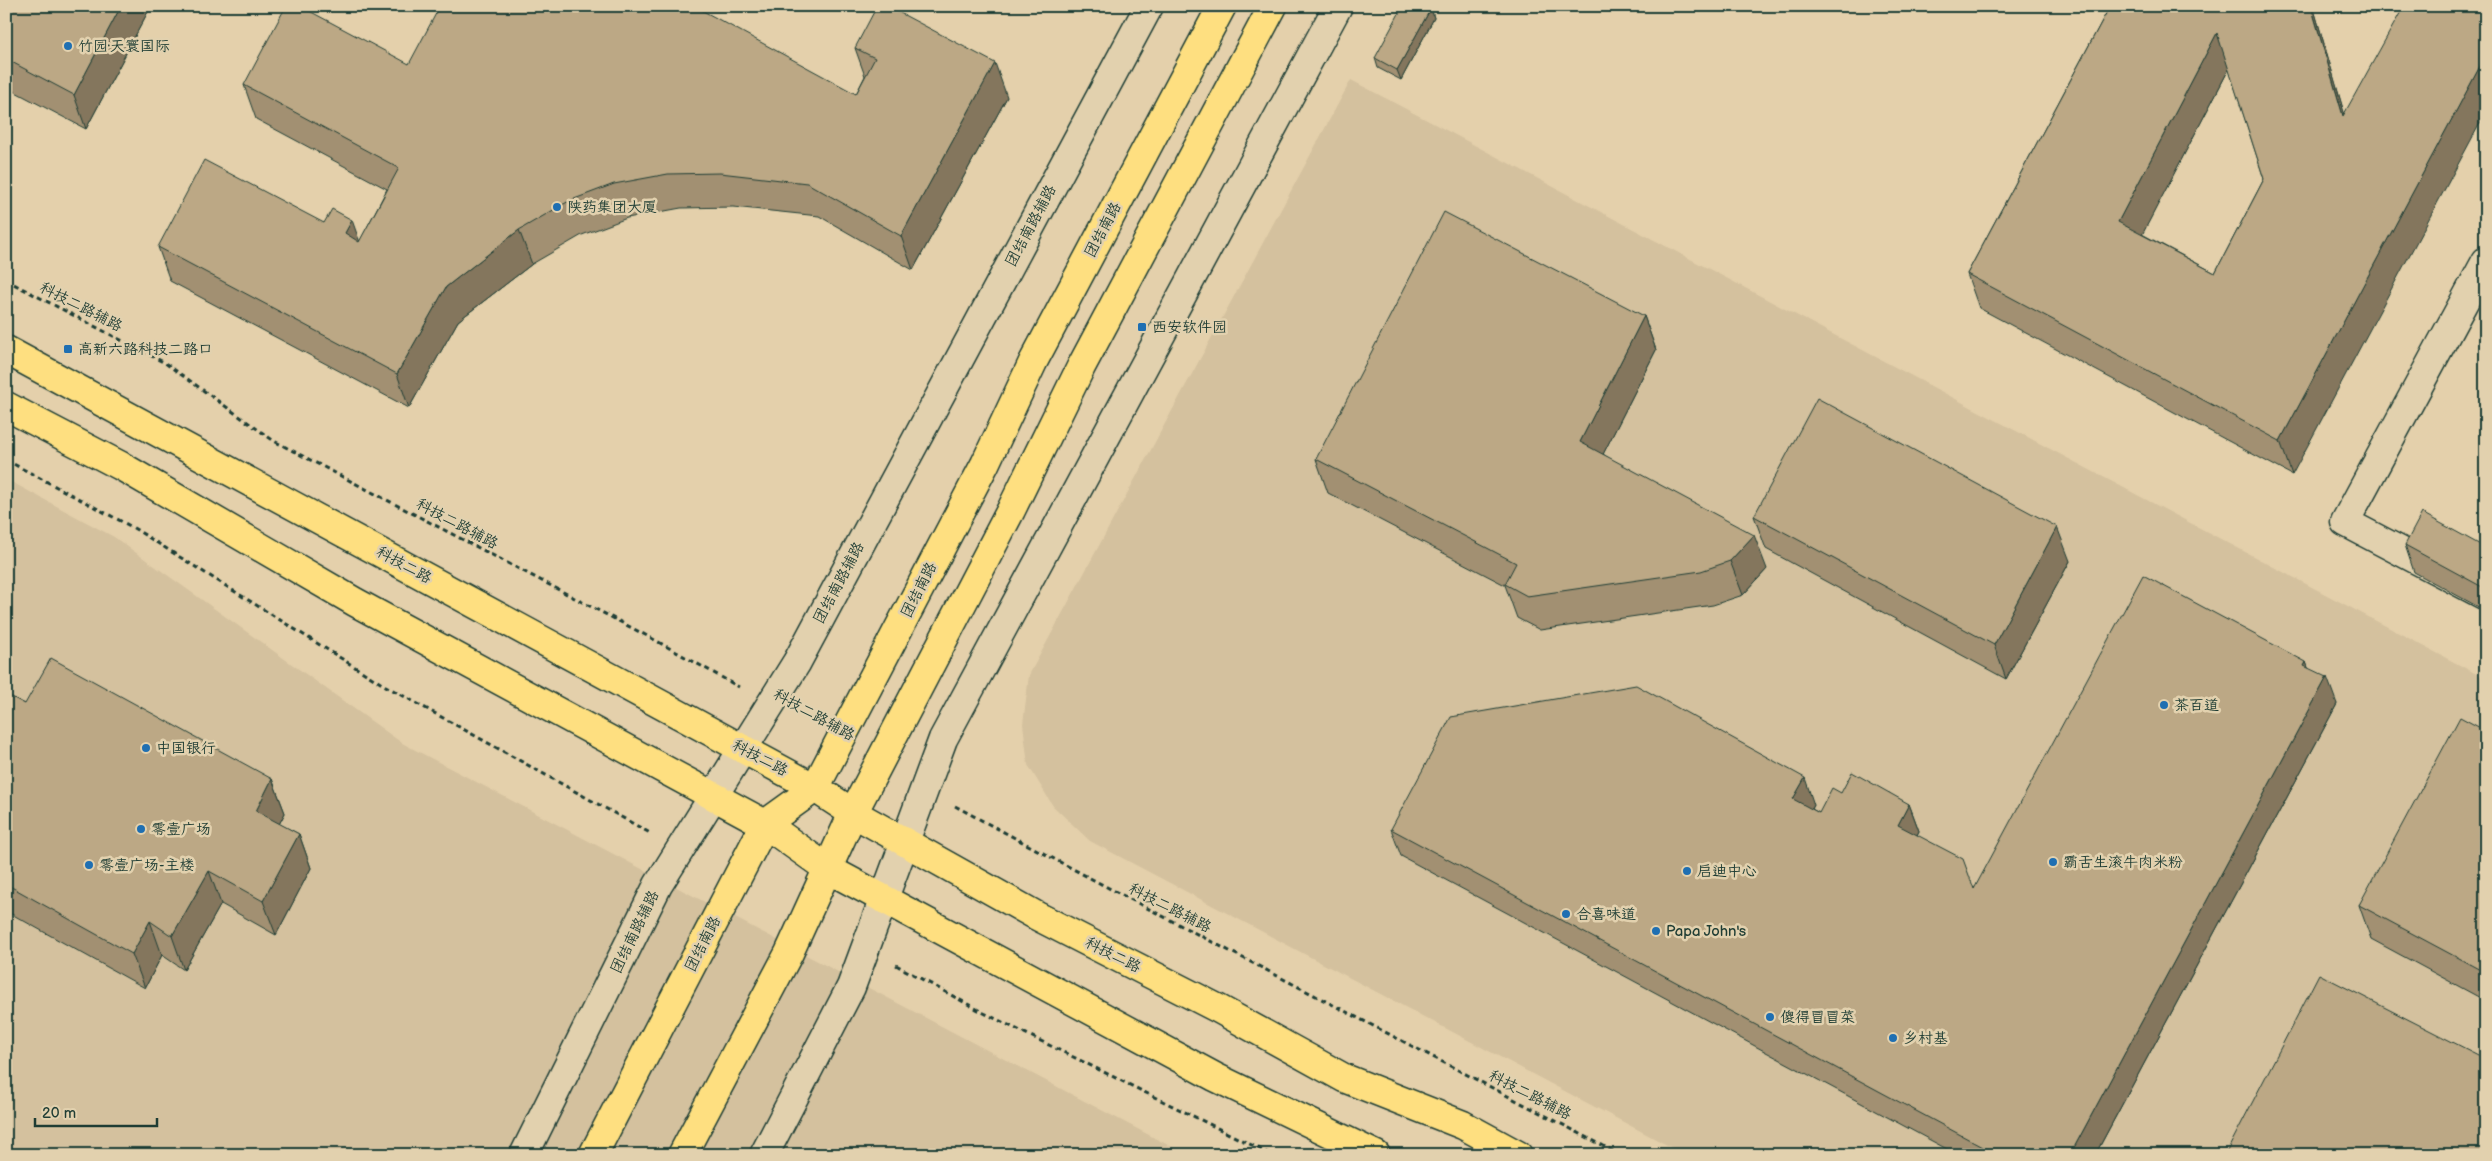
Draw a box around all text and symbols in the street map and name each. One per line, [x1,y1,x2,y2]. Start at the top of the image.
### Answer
place label: 竹园·天寰国际 [78,37,170,56]
marker: 竹园·天寰国际 [62,40,74,52]
street label: 团结南路辅路 [1001,182,1061,270]
place label: 陕药集团大厦 [567,198,657,217]
street label: 团结南路 [1081,199,1125,261]
marker: 陕药集团大厦 [551,201,563,213]
street label: 科技二路辅路 [37,278,125,336]
place label: 西安软件园 [1152,318,1227,337]
marker: 西安软件园 [1136,321,1148,333]
place label: 高新六路科技二路口 [78,340,213,359]
marker: 高新六路科技二路口 [62,343,74,355]
street label: 科技二路辅路 [413,494,501,554]
street label: 团结南路辅路 [809,539,869,627]
street label: 科技二路 [373,542,435,588]
street label: 团结南路 [897,559,941,621]
street label: 科技二路辅路 [770,685,858,745]
place label: 茶百道 [2174,696,2219,715]
marker: 茶百道 [2158,699,2170,711]
street label: 科技二路 [729,736,791,780]
place label: 中国银行 [156,739,216,758]
marker: 中国银行 [140,742,152,754]
place label: 零壹广场 [151,820,211,839]
marker: 零壹广场 [135,823,147,835]
place label: 霸舌生滚牛肉米粉 [2063,853,2183,872]
place label: 零壹广场-主楼 [99,856,195,875]
marker: 霸舌生滚牛肉米粉 [2047,856,2059,868]
marker: 零壹广场-主楼 [83,859,95,871]
place label: 启迪中心 [1697,862,1757,881]
marker: 启迪中心 [1681,865,1693,877]
street label: 科技二路辅路 [1126,879,1214,937]
street label: 团结南路辅路 [607,887,663,977]
place label: 合喜味道 [1576,905,1636,924]
marker: 合喜味道 [1560,908,1572,920]
street label: 团结南路 [681,913,725,975]
place label: Papa John's [1666,922,1747,941]
marker: Papa John's [1650,925,1662,937]
street label: 科技二路 [1082,933,1144,977]
place label: 傻得冒冒菜 [1780,1008,1855,1027]
marker: 傻得冒冒菜 [1764,1011,1776,1023]
place label: 乡村基 [1903,1029,1948,1048]
marker: 乡村基 [1887,1032,1899,1044]
street label: 科技二路辅路 [1486,1066,1574,1124]
scale bar [35,1096,158,1128]
text: 20 m [42,1104,76,1123]

